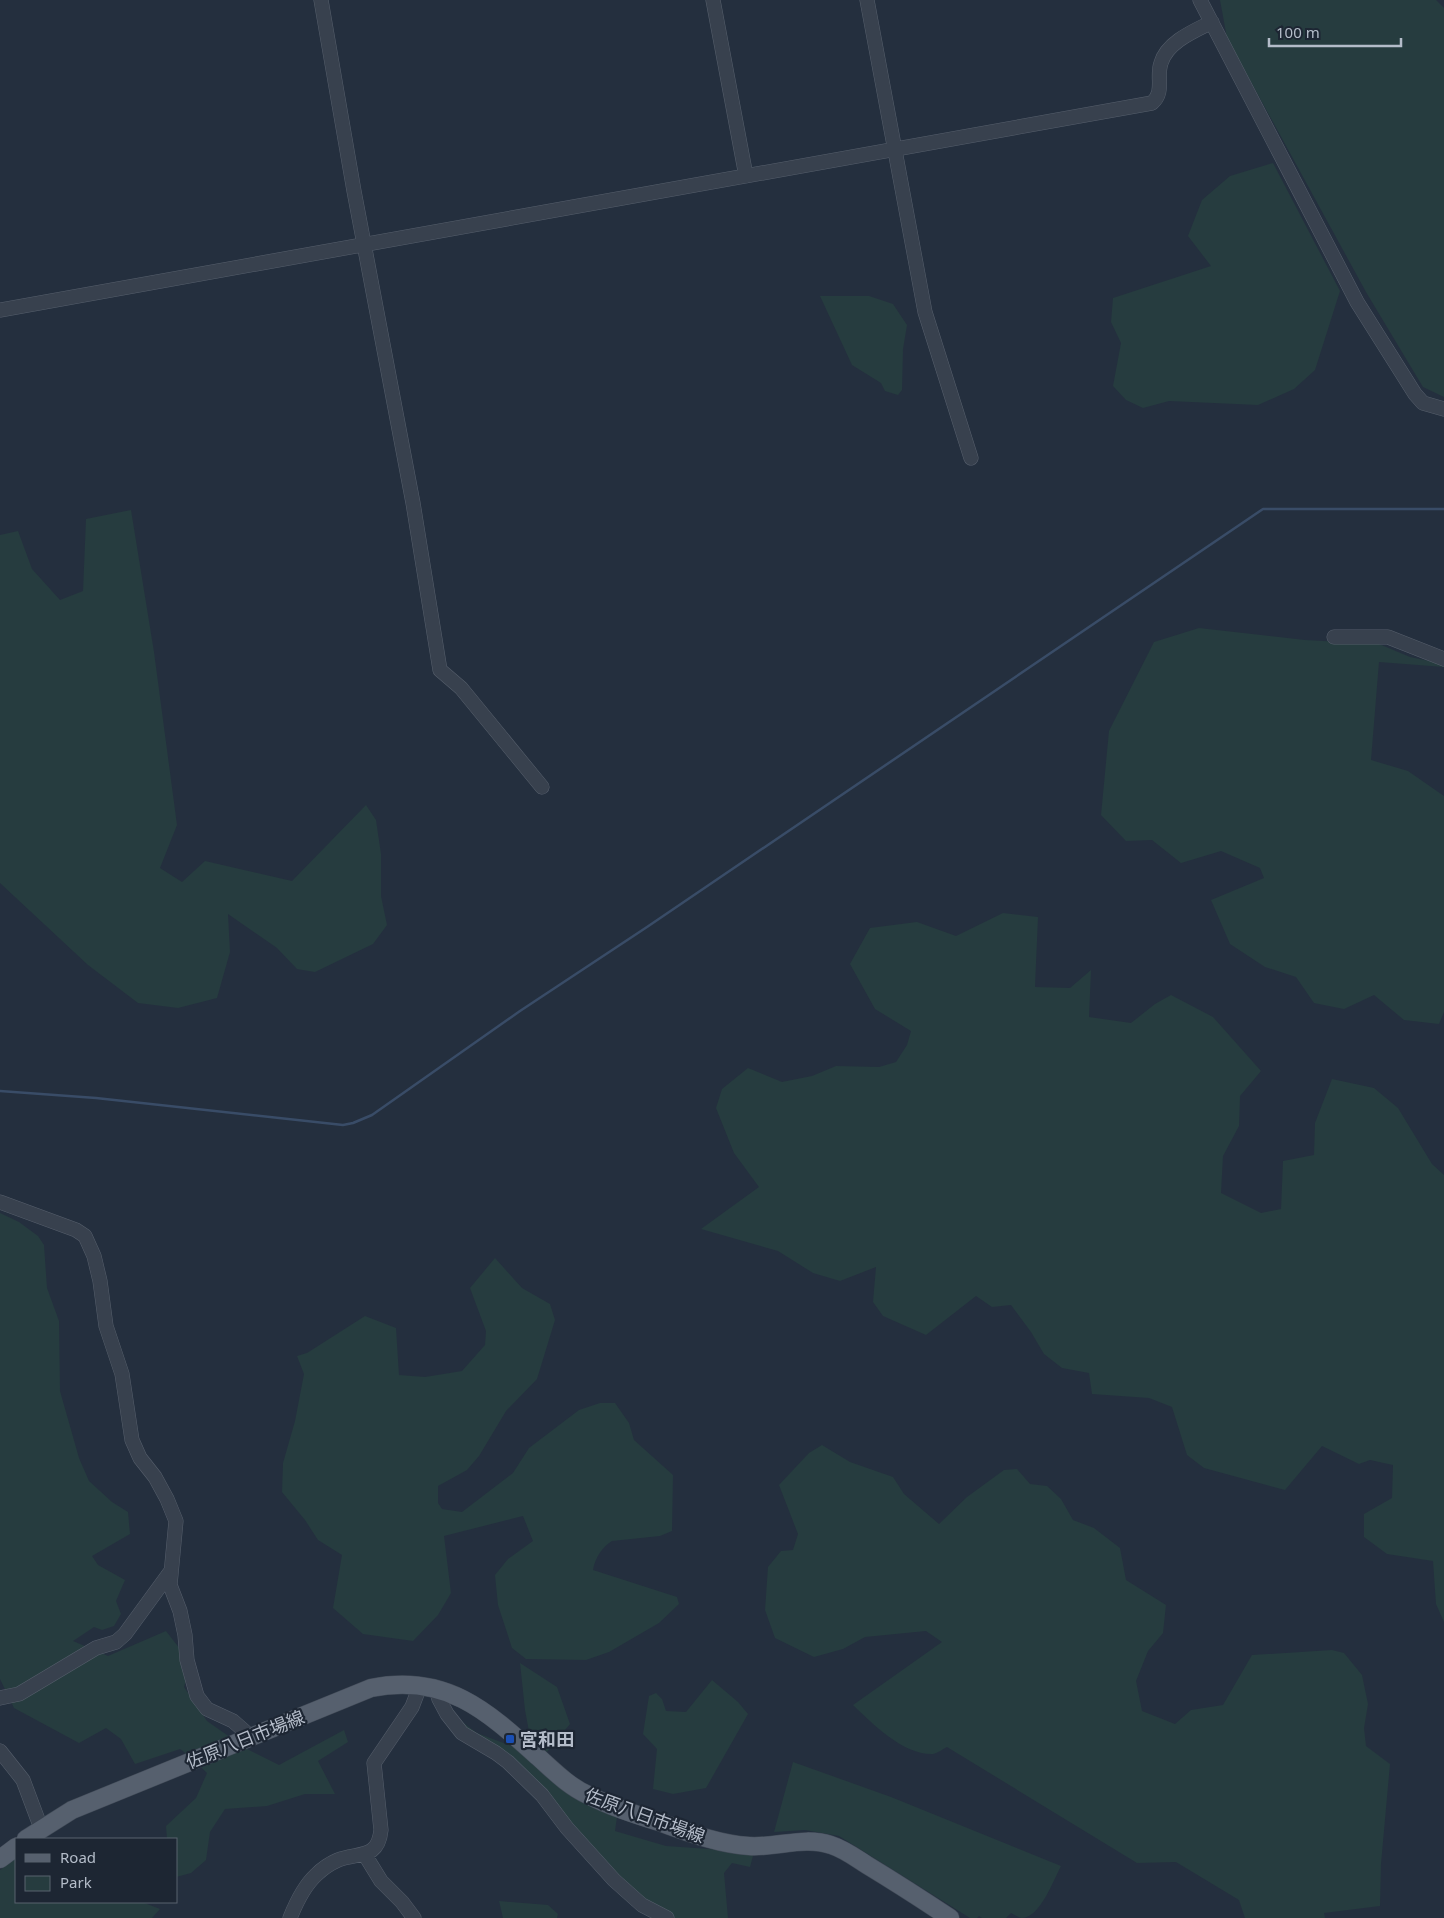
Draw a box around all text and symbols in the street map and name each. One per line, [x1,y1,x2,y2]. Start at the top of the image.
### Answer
scale bar [1269,15,1402,47]
text: 100 m [1276,22,1320,42]
street label: 佐原八日市場線 [182,1704,308,1774]
place label: 宮和田 [520,1727,574,1751]
marker: 宮和田 [504,1733,516,1745]
street label: 佐原八日市場線 [582,1782,708,1848]
legend [15,1838,178,1903]
text: Road [60,1847,96,1867]
text: Park [60,1872,92,1892]

